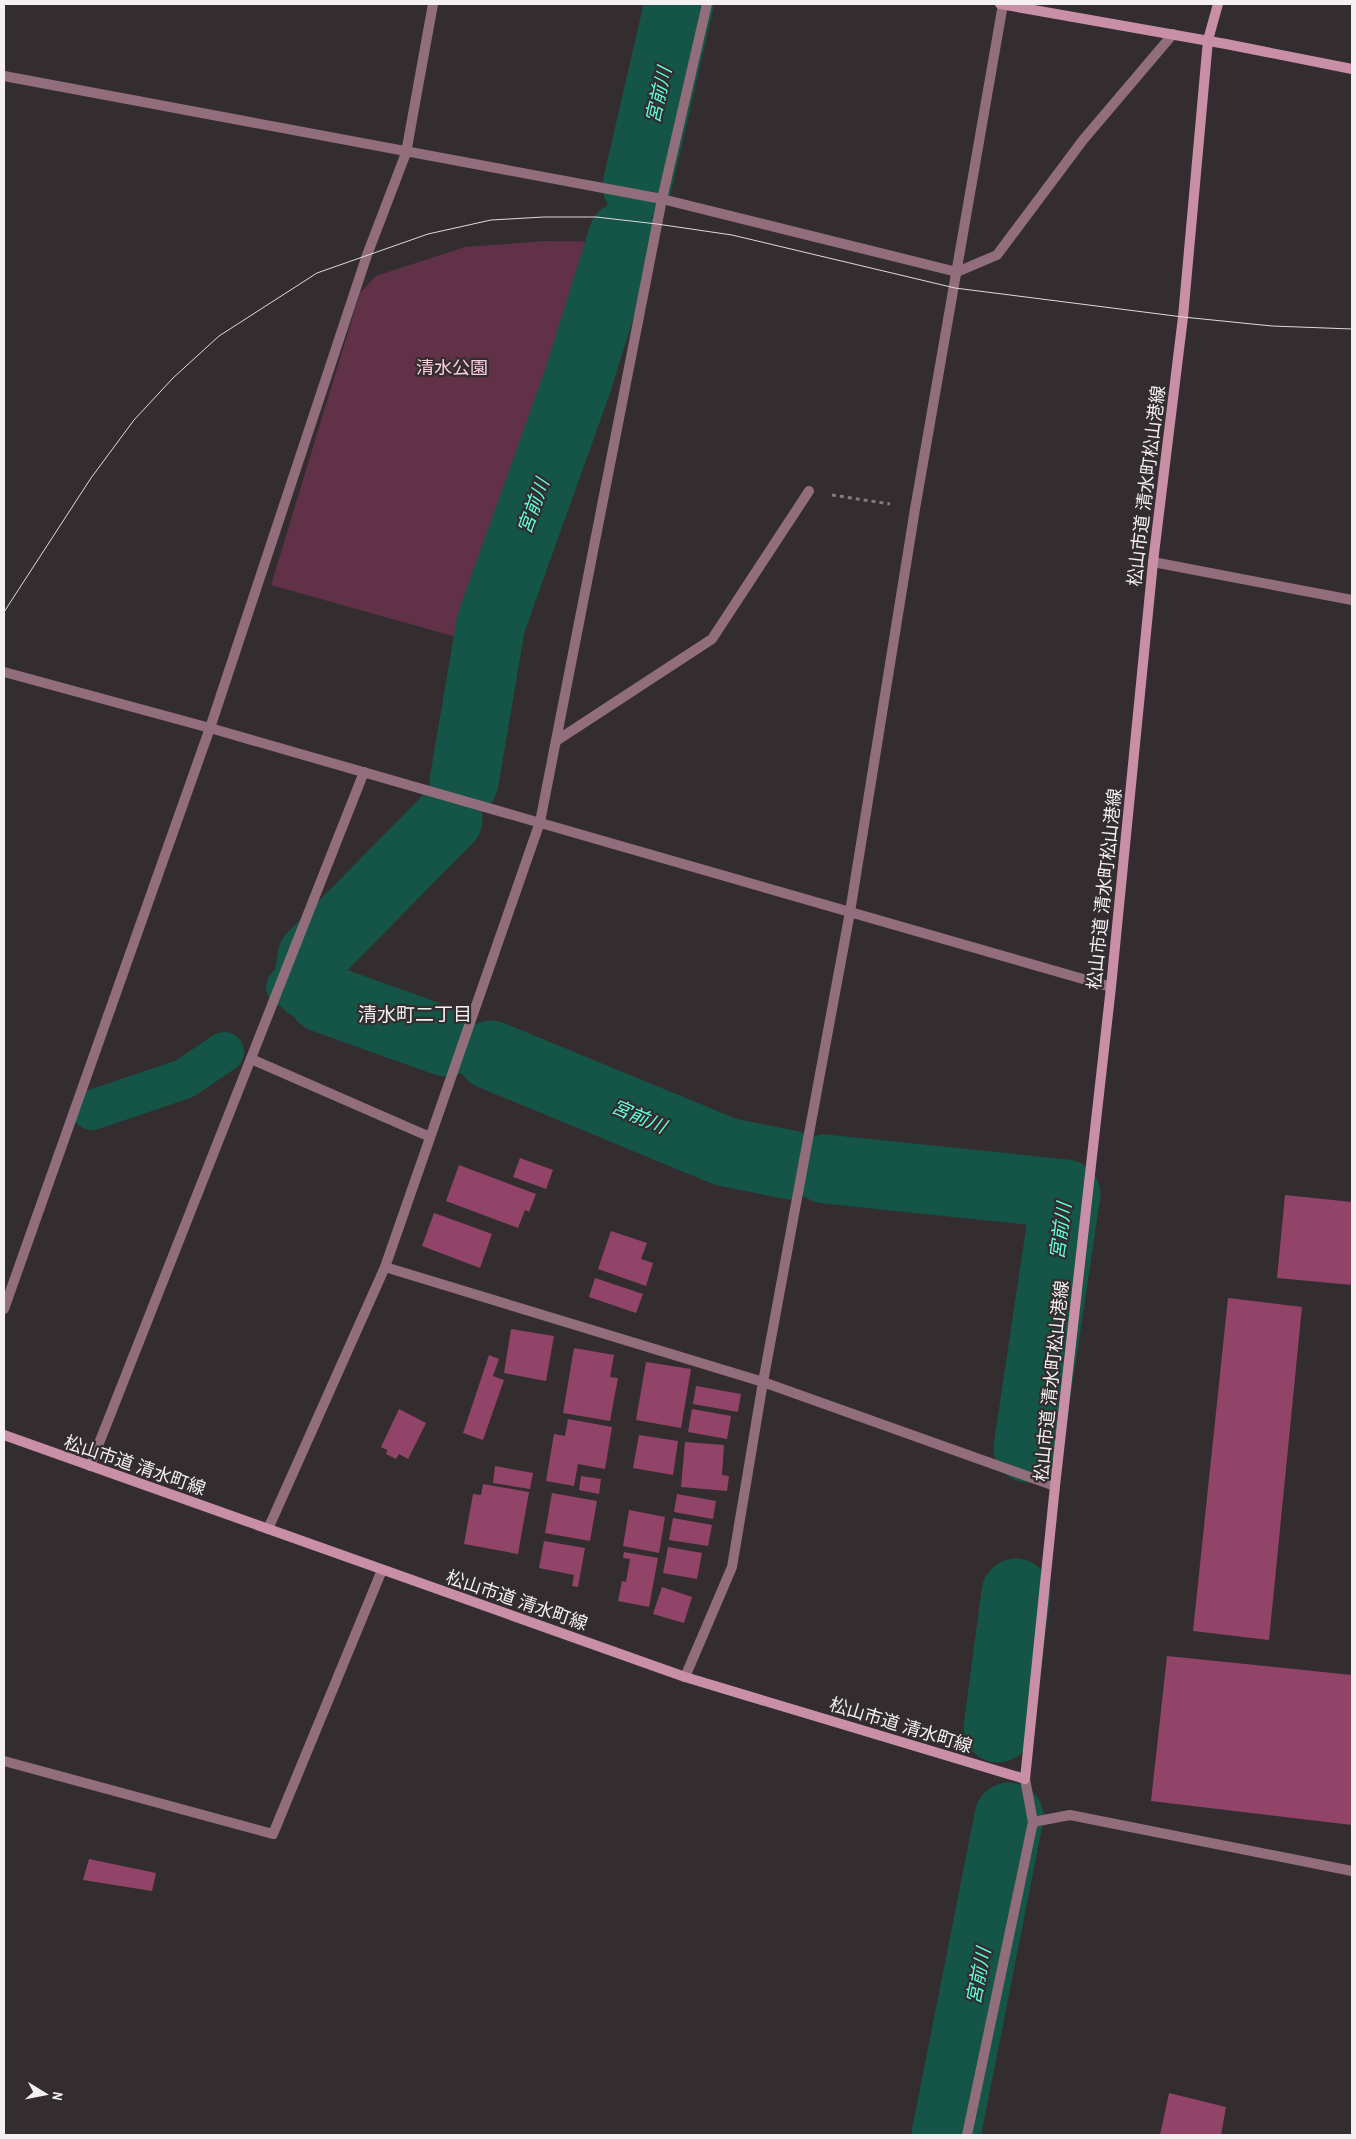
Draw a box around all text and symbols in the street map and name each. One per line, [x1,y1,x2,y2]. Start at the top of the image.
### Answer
water label: 宮前川 [639,62,678,126]
park label: 清水公園 [416,355,488,380]
street label: 松山市道 清水町松山港線 [1121,384,1171,588]
water label: 宮前川 [511,473,556,537]
street label: 松山市道 清水町松山港線 [1081,787,1127,991]
district label: 清水町二丁目 [358,1001,472,1027]
water label: 宮前川 [608,1093,672,1140]
water label: 宮前川 [1043,1199,1077,1261]
street label: 松山市道 清水町松山港線 [1028,1279,1074,1483]
street label: 松山市道 清水町線 [61,1429,209,1501]
street label: 松山市道 清水町線 [443,1564,591,1636]
street label: 松山市道 清水町線 [827,1691,975,1759]
water label: 宮前川 [960,1944,997,2006]
north arrow [20,2069,70,2119]
text: N [48,2091,67,2102]

